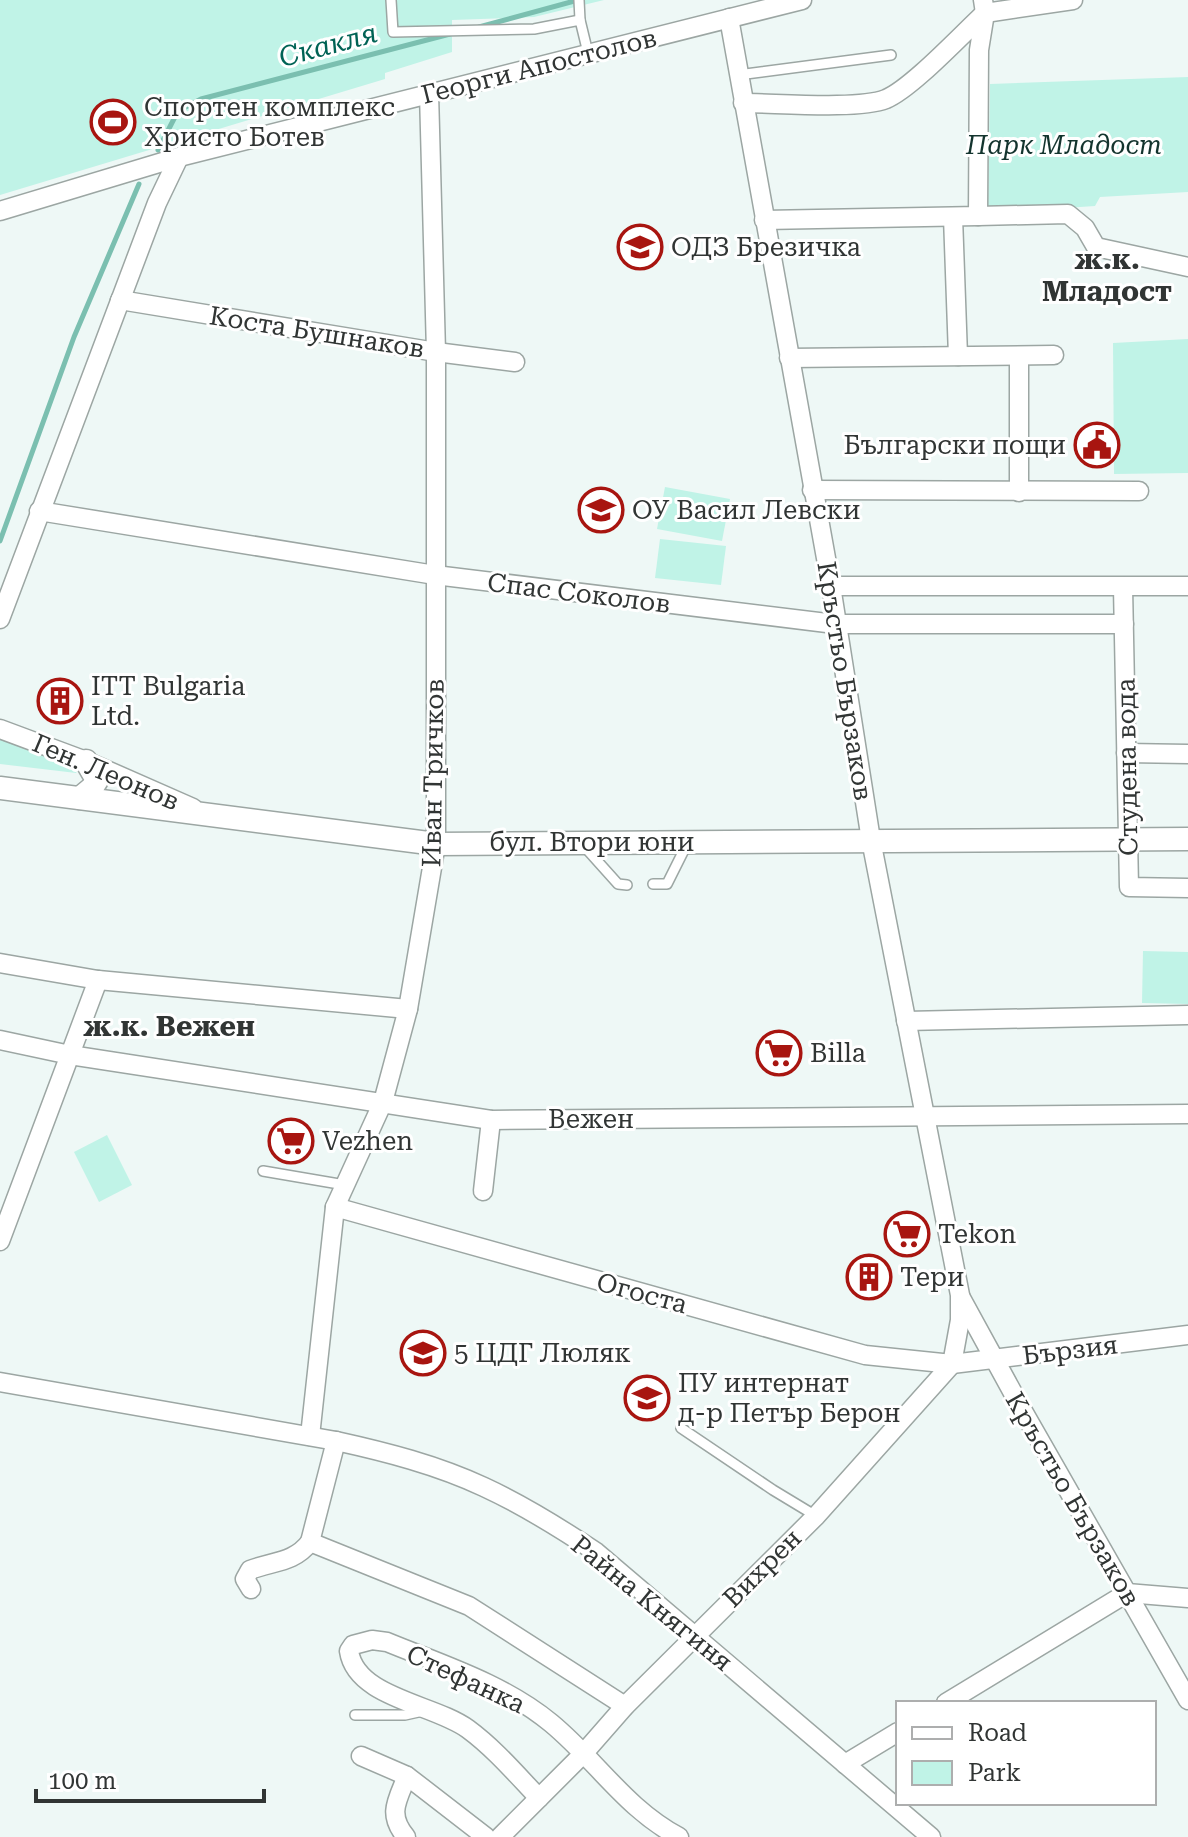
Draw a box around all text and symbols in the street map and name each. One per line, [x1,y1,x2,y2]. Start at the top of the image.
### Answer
water label: Скакля [275,16,381,74]
street label: Георги Апостолов [418,22,660,110]
place label: Спортен комплекс Христо Ботев [144,92,395,152]
sports icon: Спортен комплекс Христо Ботев [89,98,137,146]
park label: Парк Младост [965,130,1162,160]
school or university icon: ОДЗ Брезичка [616,223,664,271]
place label: ОДЗ Брезичка [671,232,861,262]
district label: ж.к. Младост [1042,243,1172,308]
street label: Коста Бушнаков [207,300,427,364]
public building icon: Български пощи [1073,421,1121,469]
place label: Български пощи [844,430,1066,460]
school or university icon: ОУ Васил Левски [577,486,625,534]
place label: ОУ Васил Левски [632,495,860,525]
street label: Кръстьо Бързаков [811,559,879,803]
street label: Спас Соколов [486,567,672,619]
place label: ITT Bulgaria Ltd. [91,671,245,731]
building icon: ITT Bulgaria Ltd. [36,677,84,725]
street label: Иван Тричков [416,678,450,868]
street label: Студена вода [1110,678,1144,856]
street label: Ген. Леонов [28,728,184,816]
street label: бул. Втори юни [489,827,695,857]
district label: ж.к. Вежен [83,1010,255,1043]
supermarket icon: Billa [755,1029,803,1077]
place label: Billa [810,1038,866,1068]
street label: Вежен [548,1104,634,1134]
supermarket icon: Vezhen [267,1117,315,1165]
place label: Vezhen [322,1126,413,1156]
supermarket icon: Tekon [883,1210,931,1258]
place label: Tekon [938,1219,1016,1249]
building icon: Тери [845,1253,893,1301]
place label: Тери [900,1262,964,1292]
street label: Огоста [593,1267,691,1319]
school or university icon: 5 ЦДГ Люляк [399,1329,447,1377]
street label: Бързия [1021,1329,1119,1371]
place label: 5 ЦДГ Люляк [454,1338,631,1368]
place label: ПУ интернат д-р Петър Берон [678,1368,900,1428]
school or university icon: ПУ интернат д-р Петър Берон [623,1374,671,1422]
street label: Кръстьо Бързаков [1000,1387,1146,1611]
street label: Вихрен [717,1523,807,1613]
street label: Райна Княгиня [566,1529,738,1677]
street label: Стефанка [402,1639,530,1719]
legend [896,1701,1156,1805]
text: Road [968,1719,1027,1747]
scale bar [36,1753,264,1803]
text: Park [968,1759,1021,1787]
text: 100 m [48,1767,116,1795]

